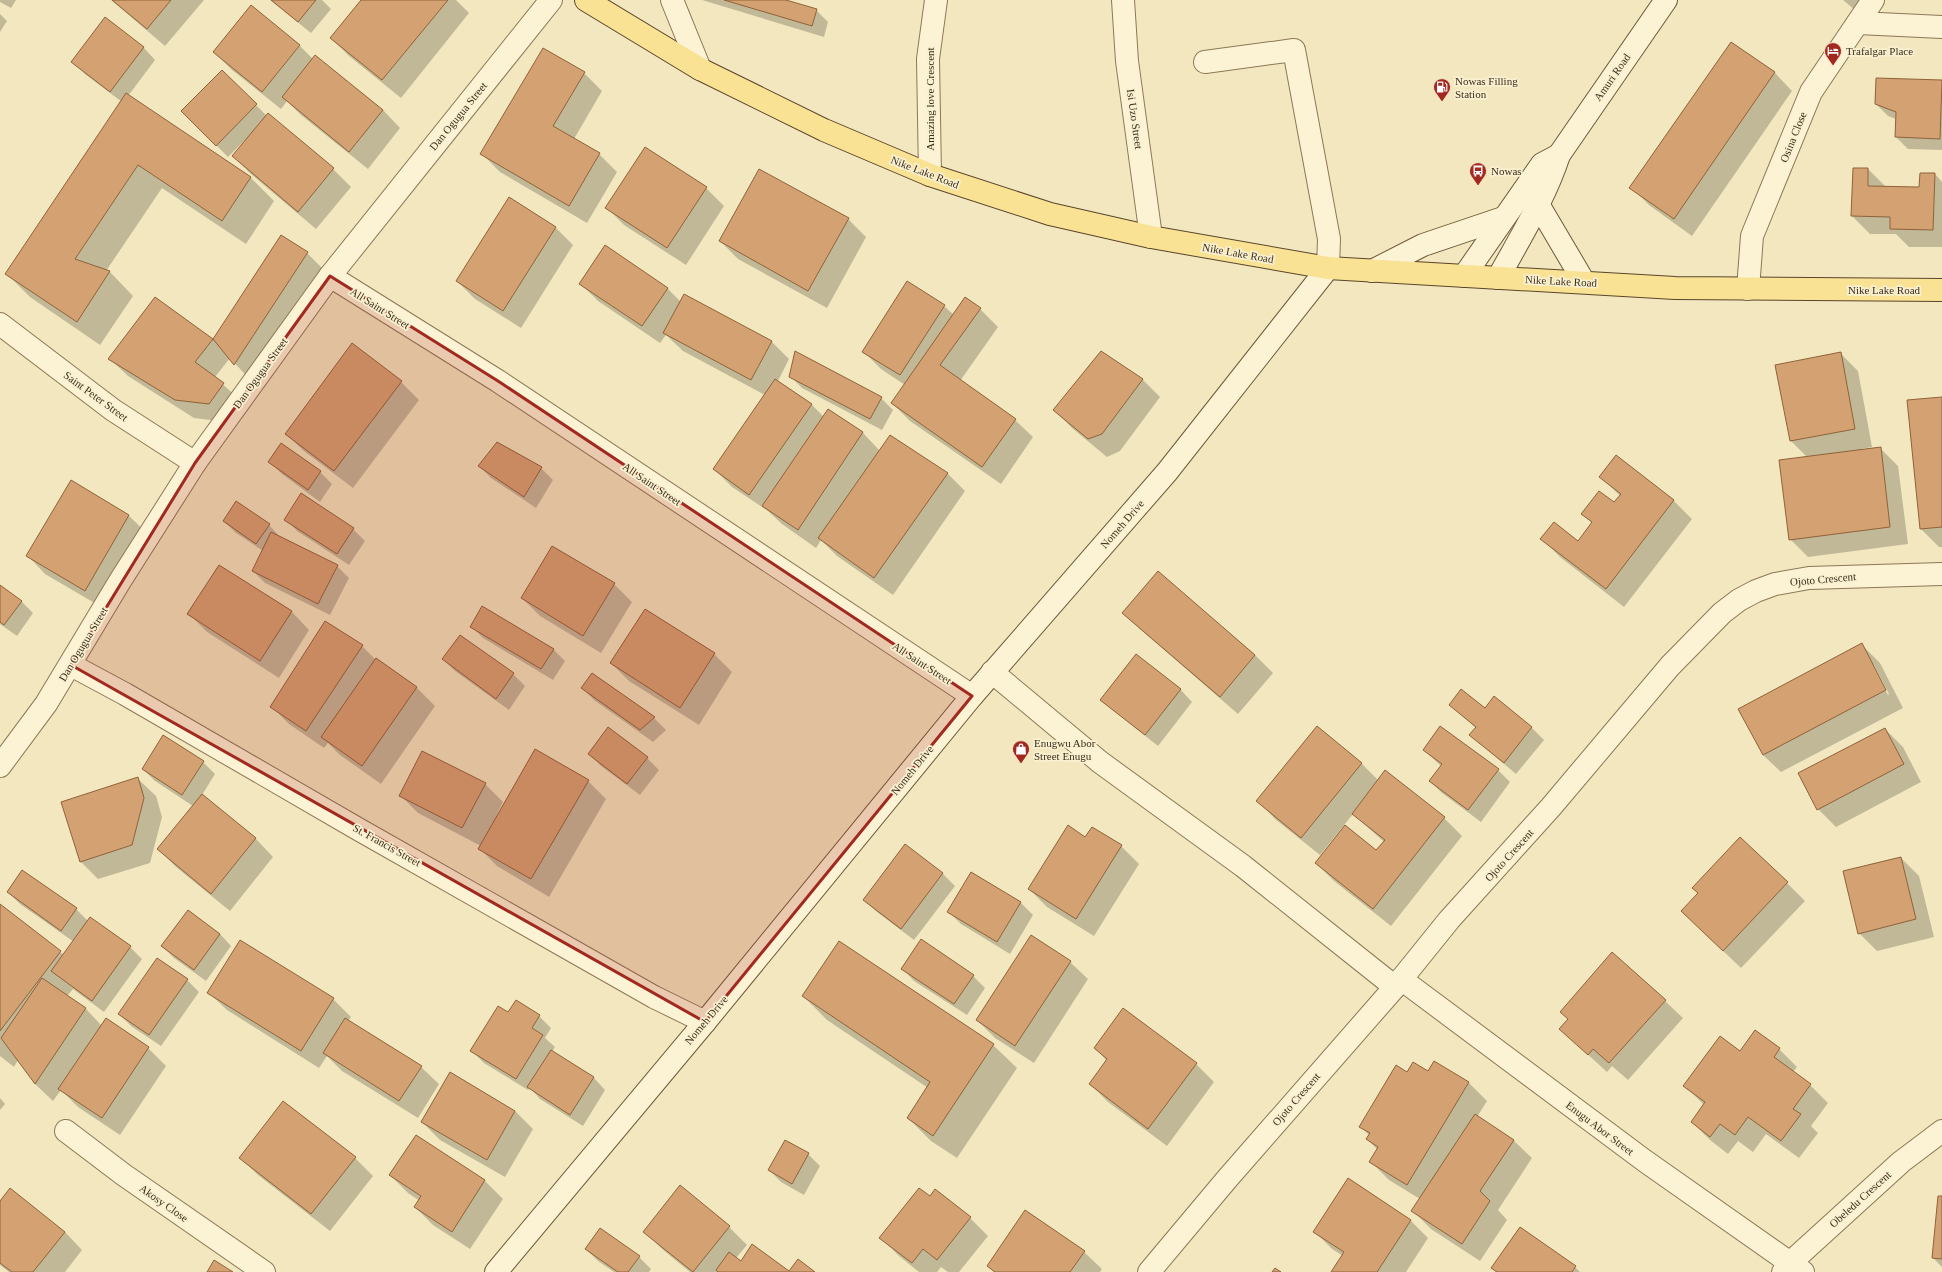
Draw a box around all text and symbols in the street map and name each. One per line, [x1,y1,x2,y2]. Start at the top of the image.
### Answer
hotel icon: Trafalgar Place [1823,41,1843,66]
place label: Trafalgar Place [1846,45,1913,57]
street label: Amazing love Crescent [924,47,936,151]
street label: Amuri Road [1591,51,1633,103]
place label: Nowas Filling Station [1455,75,1518,100]
fuel station icon: Nowas Filling Station [1432,77,1452,102]
street label: Dan Ogugua Street [427,79,489,153]
street label: Isi Uzo Street [1125,88,1145,150]
street label: Osina Close [1777,110,1809,164]
street label: Nike Lake Road [889,153,961,191]
bus stop icon: Nowas [1468,161,1488,186]
place label: Nowas [1491,165,1522,177]
street label: Nike Lake Road [1201,241,1275,265]
street label: Nike Lake Road [1525,273,1598,289]
street label: Nike Lake Road [1848,284,1921,296]
street label: All Saint Street [348,285,412,331]
street label: Dan Ogugua Street [230,335,290,411]
street label: Saint Peter Street [62,369,130,423]
street label: All Saint Street [621,460,683,508]
street label: Nomeh Drive [1098,497,1146,551]
street label: Ojoto Crescent [1789,570,1857,588]
street label: Dan Ogugua Street [56,605,110,683]
street label: All Saint Street [890,639,954,687]
place label: Enugwu Abor Street Enugu [1034,737,1096,762]
shop icon: Enugwu Abor Street Enugu [1011,739,1031,764]
street label: Nomeh Drive [888,743,936,797]
street label: St. Francis Street [351,821,423,869]
street label: Ojoto Crescent [1482,826,1536,884]
street label: Nomeh Drive [682,993,730,1047]
street label: Ojoto Crescent [1270,1070,1322,1128]
street label: Enugu Abor Street [1564,1099,1636,1157]
street label: Obeledu Crescent [1827,1168,1893,1230]
street label: Akosy Close [137,1182,191,1224]

